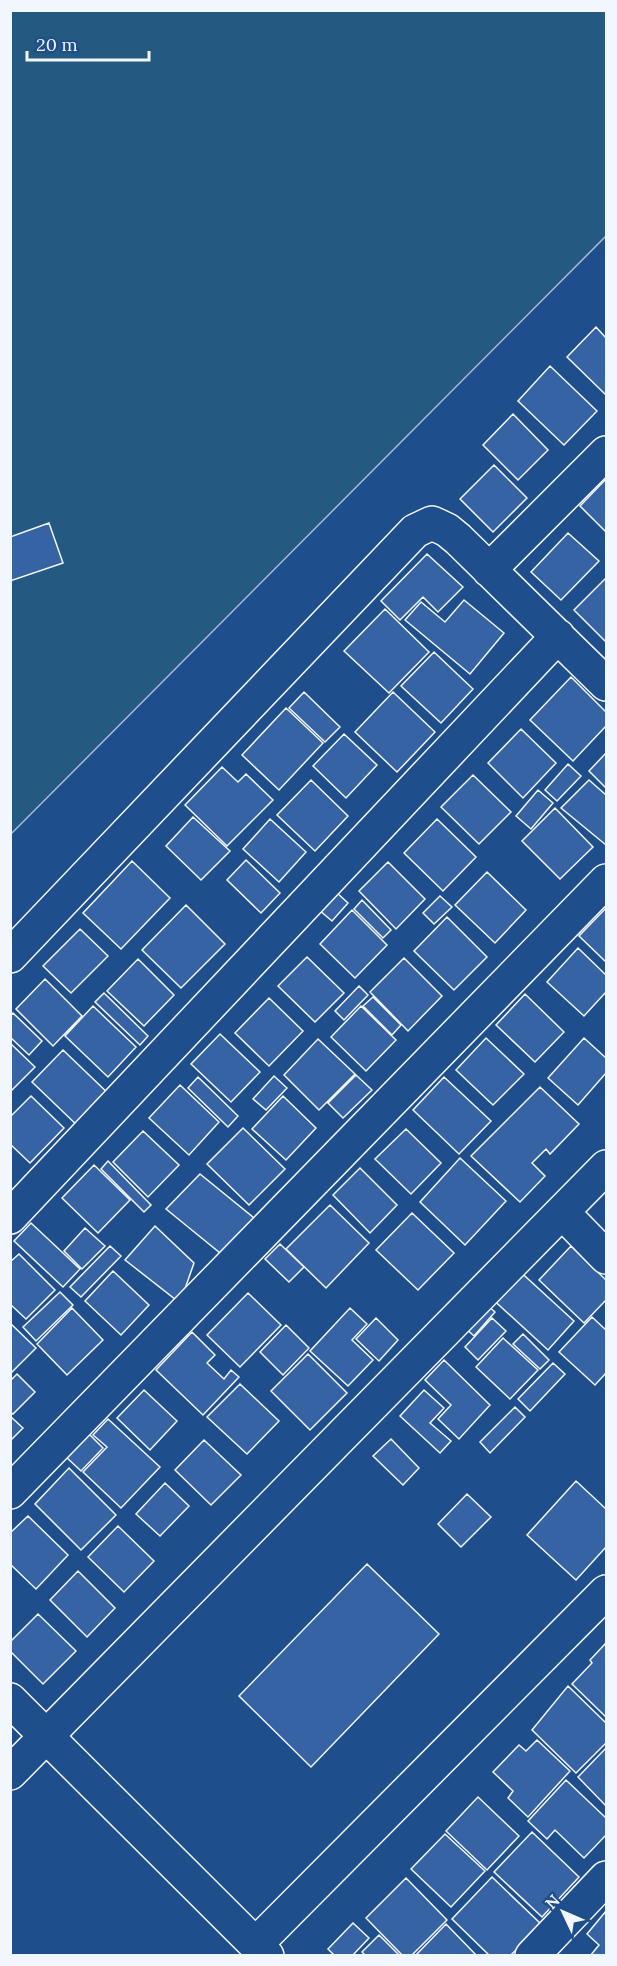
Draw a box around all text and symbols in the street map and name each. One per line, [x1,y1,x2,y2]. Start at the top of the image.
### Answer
scale bar [27,24,148,62]
text: 20 m [36,33,78,56]
north arrow [533,1882,593,1942]
text: N [541,1890,564,1913]

